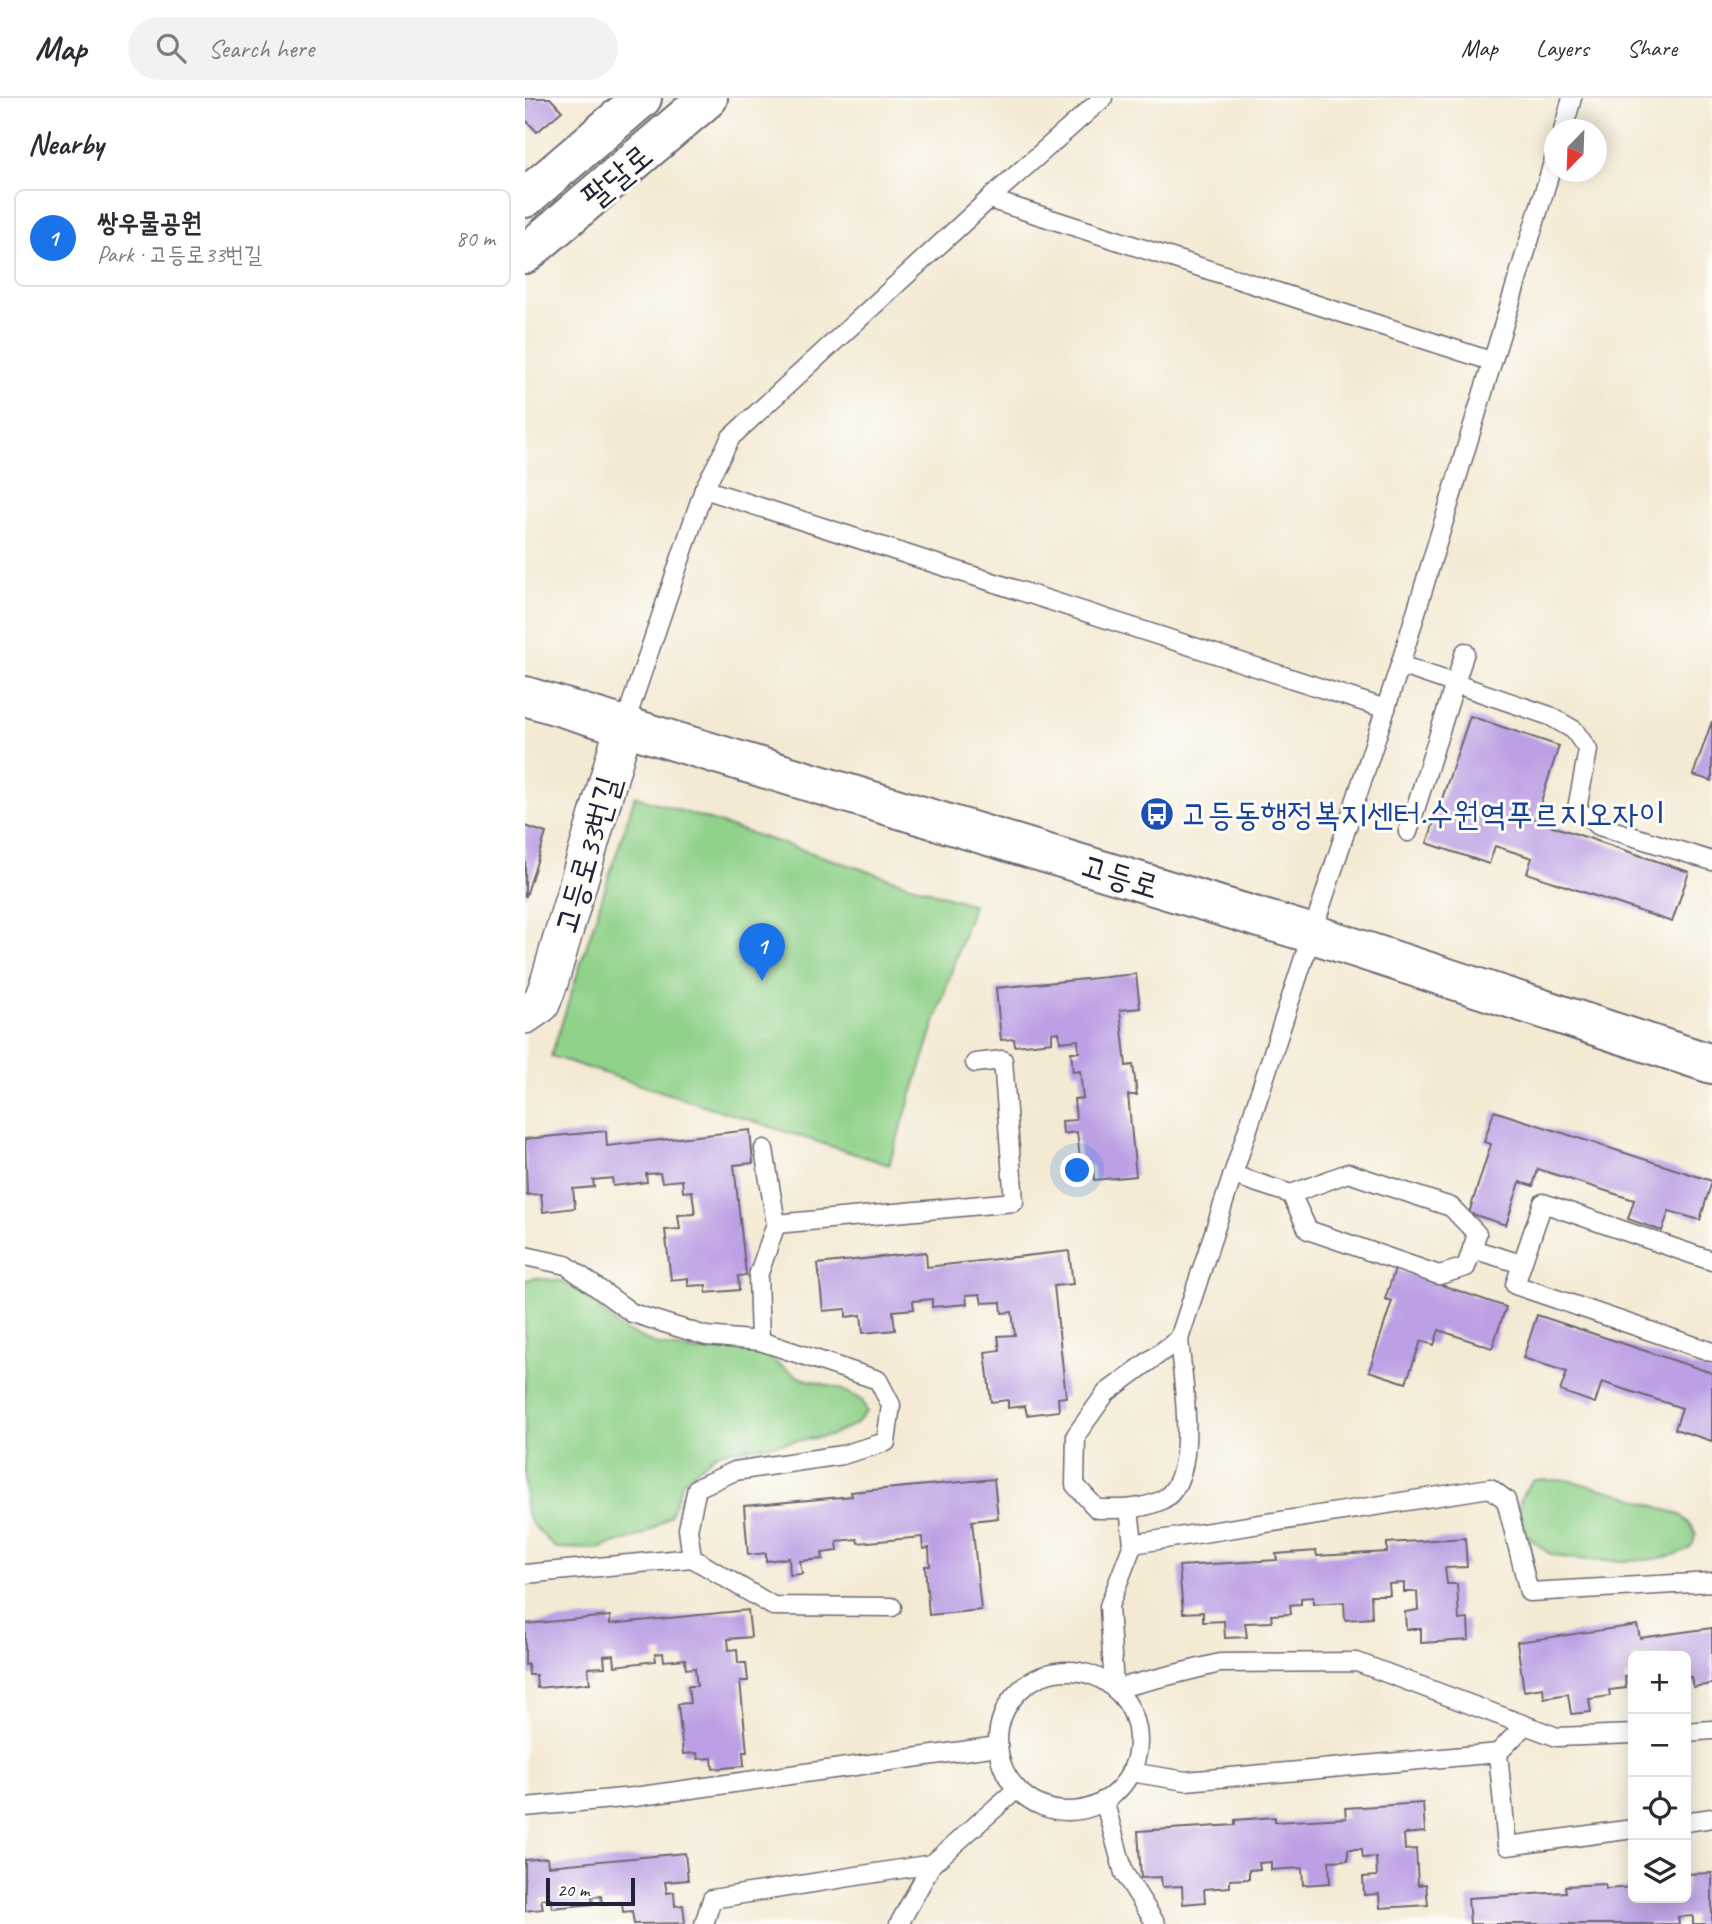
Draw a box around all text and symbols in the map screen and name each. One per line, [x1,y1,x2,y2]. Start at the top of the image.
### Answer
search box [128,17,618,80]
text: Map [35,27,86,69]
icon: search [152,29,190,67]
text: Search here [208,32,314,65]
text: Map [1461,33,1498,63]
text: Layers [1536,33,1589,63]
text: Share [1627,33,1677,63]
north arrow [1544,119,1607,182]
text: Nearby [28,125,104,163]
street label: 팔달로 [573,134,661,218]
text: 쌍우물공원 [97,206,202,239]
text: 1 [48,224,58,253]
text: 80 m [456,224,495,253]
text: Park · 고등로33번길 [97,240,262,269]
street label: 고등로33번길 [544,771,630,939]
place label: 고등동행정복지센터.수원역푸르지오자이 [1181,793,1666,835]
bus stop icon: 고등동행정복지센터.수원역푸르지오자이 [1138,795,1176,833]
street label: 고등로 [1076,844,1164,908]
pin: 1 [739,923,785,981]
your location [1060,1153,1094,1187]
map controls [1628,1651,1691,1903]
button: + [1628,1651,1691,1714]
button: − [1628,1714,1691,1777]
button: locate [1628,1777,1691,1840]
button: layers [1628,1840,1691,1903]
scale bar [546,1875,635,1907]
text: 20 m [557,1878,589,1902]

